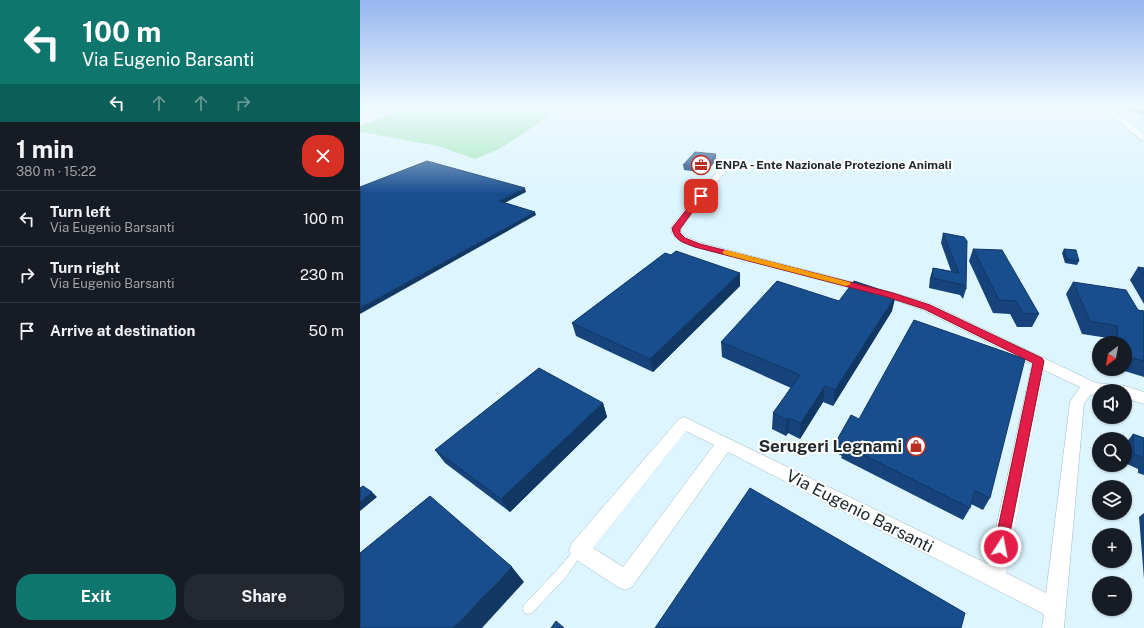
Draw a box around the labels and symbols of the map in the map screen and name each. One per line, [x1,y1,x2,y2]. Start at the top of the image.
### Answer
office icon: ENPA - Ente Nazionale Protezione Animali [690,154,712,176]
place label: ENPA - Ente Nazionale Protezione Animali [715,158,952,172]
pin [684,179,718,213]
north arrow [1092,336,1132,376]
shop icon: Serugeri Legnami [905,435,927,457]
place label: Serugeri Legnami [758,436,902,456]
street label: Via Eugenio Barsanti [783,465,937,557]
position arrow [980,526,1022,568]

